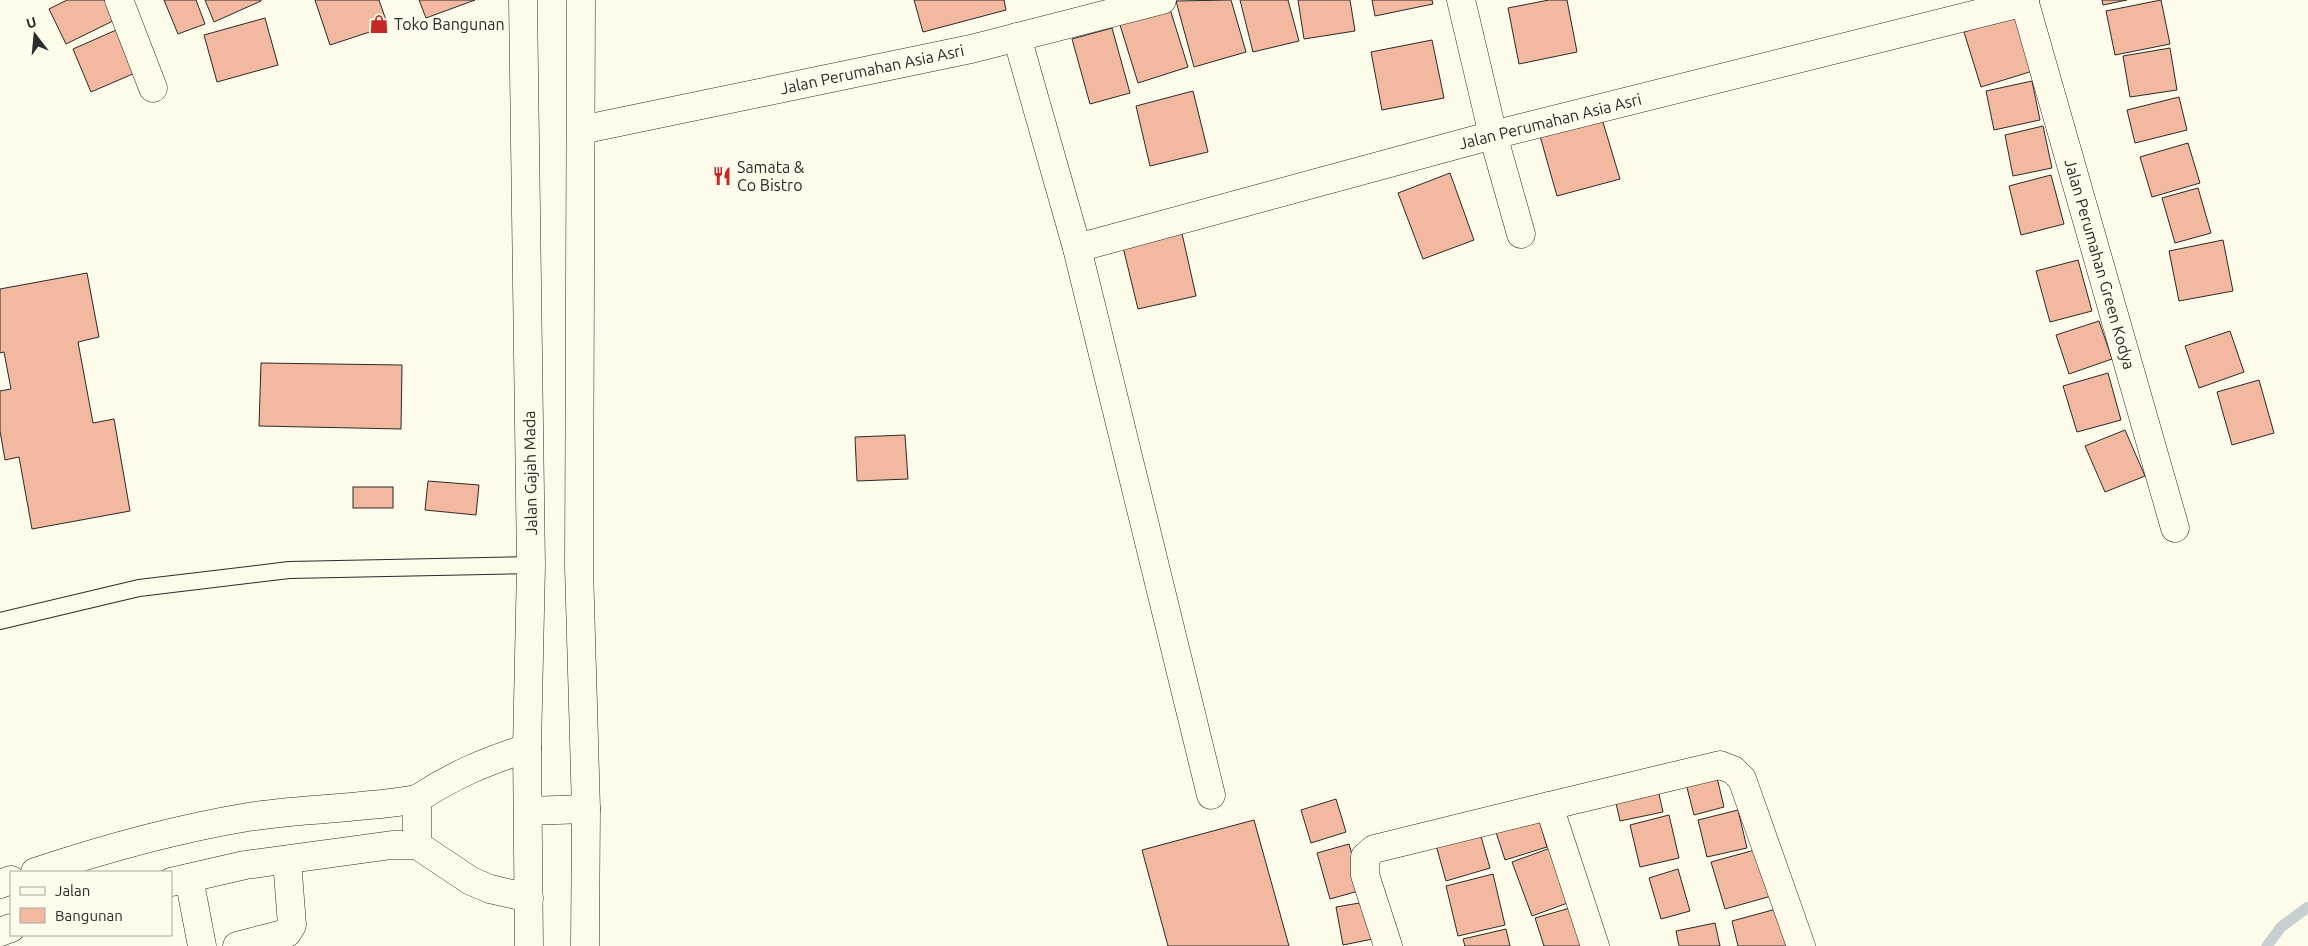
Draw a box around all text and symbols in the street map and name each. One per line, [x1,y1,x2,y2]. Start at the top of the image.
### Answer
north arrow [10,10,60,60]
text: U [24,13,38,32]
shop icon: Toko Bangunan [368,13,390,35]
place label: Toko Bangunan [394,15,505,33]
street label: Jalan Perumahan Asia Asri [778,41,966,97]
street label: Jalan Perumahan Asia Asri [1457,90,1643,152]
street label: Jalan Perumahan Green Kodya [2061,157,2139,371]
place label: Samata & Co Bistro [737,158,805,194]
restaurant icon: Samata & Co Bistro [711,165,733,187]
street label: Jalan Gajah Mada [520,410,540,536]
legend [10,871,172,936]
text: Jalan [55,882,90,899]
text: Bangunan [55,907,123,924]

